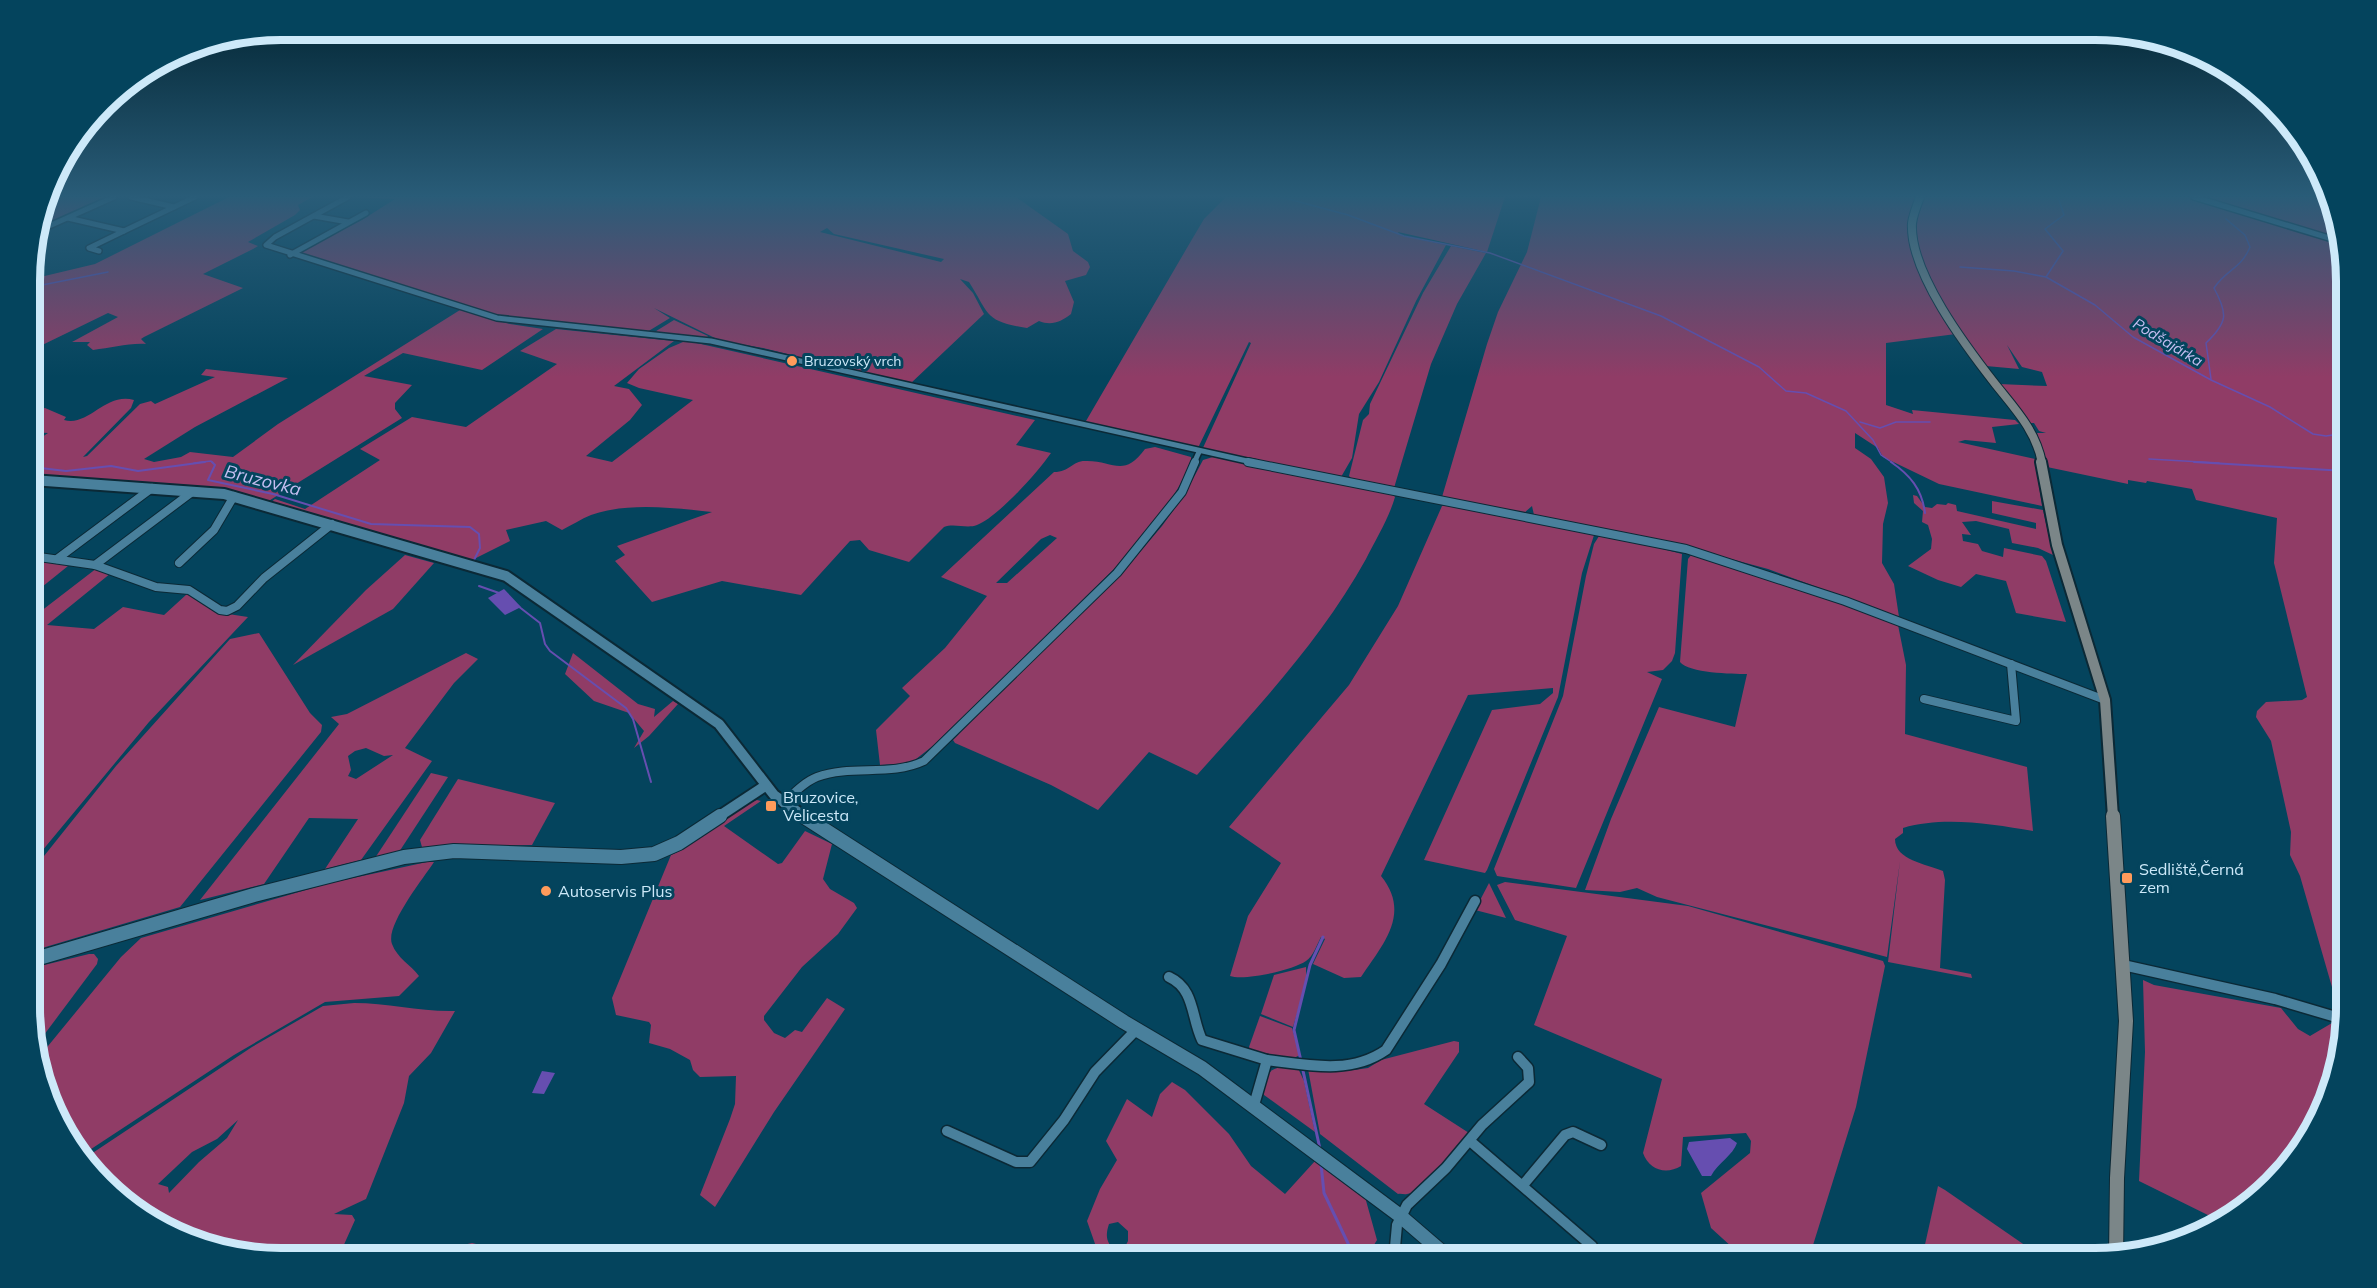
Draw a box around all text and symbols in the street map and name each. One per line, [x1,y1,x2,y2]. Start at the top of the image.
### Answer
water label: Podšajárka [2130,314,2206,370]
place label: Bruzovský vrch [804,352,902,370]
marker: Bruzovský vrch [785,354,799,368]
water label: Bruzovka [222,459,304,501]
place label: Bruzovice, Velicesta [783,787,859,825]
marker: Bruzovice, Velicesta [764,799,778,813]
place label: Sedliště,Černá zem [2139,859,2244,897]
marker: Sedliště,Černá zem [2120,871,2134,885]
place label: Autoservis Plus [558,881,672,901]
marker: Autoservis Plus [539,884,553,898]

